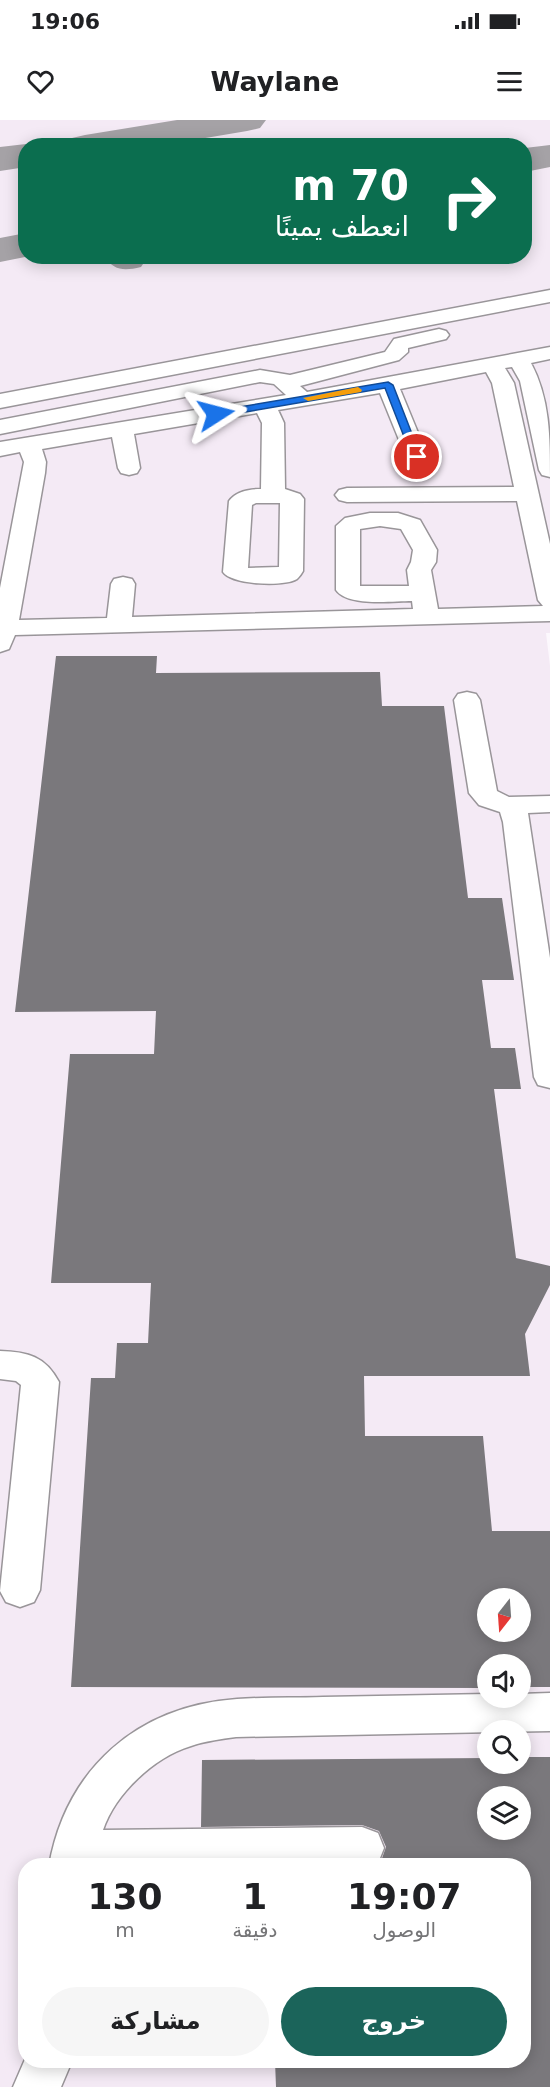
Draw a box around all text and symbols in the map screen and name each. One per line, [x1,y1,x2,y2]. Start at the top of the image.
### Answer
text: 19:06 [30,9,100,34]
icon: heart [24,65,57,98]
icon: menu [493,65,526,98]
text: Waylane [211,66,339,97]
text: 70 m [292,161,409,210]
icon: right [430,162,508,240]
text: انعطف يمينًا [275,211,409,242]
position arrow [184,382,248,446]
pin [391,431,442,482]
icon: arrive [400,440,433,473]
north arrow [477,1588,531,1642]
map controls [477,1588,531,1840]
button: sound [477,1654,531,1708]
button: search [477,1720,531,1774]
button: layers [477,1786,531,1840]
text: 130 [88,1876,163,1917]
text: 1 [242,1876,267,1917]
text: 19:07 [347,1876,462,1917]
text: m [115,1918,135,1942]
text: دقيقة [232,1918,277,1942]
text: الوصول [372,1918,436,1942]
button: مشاركة [42,1987,269,2056]
button: خروج [281,1987,507,2056]

